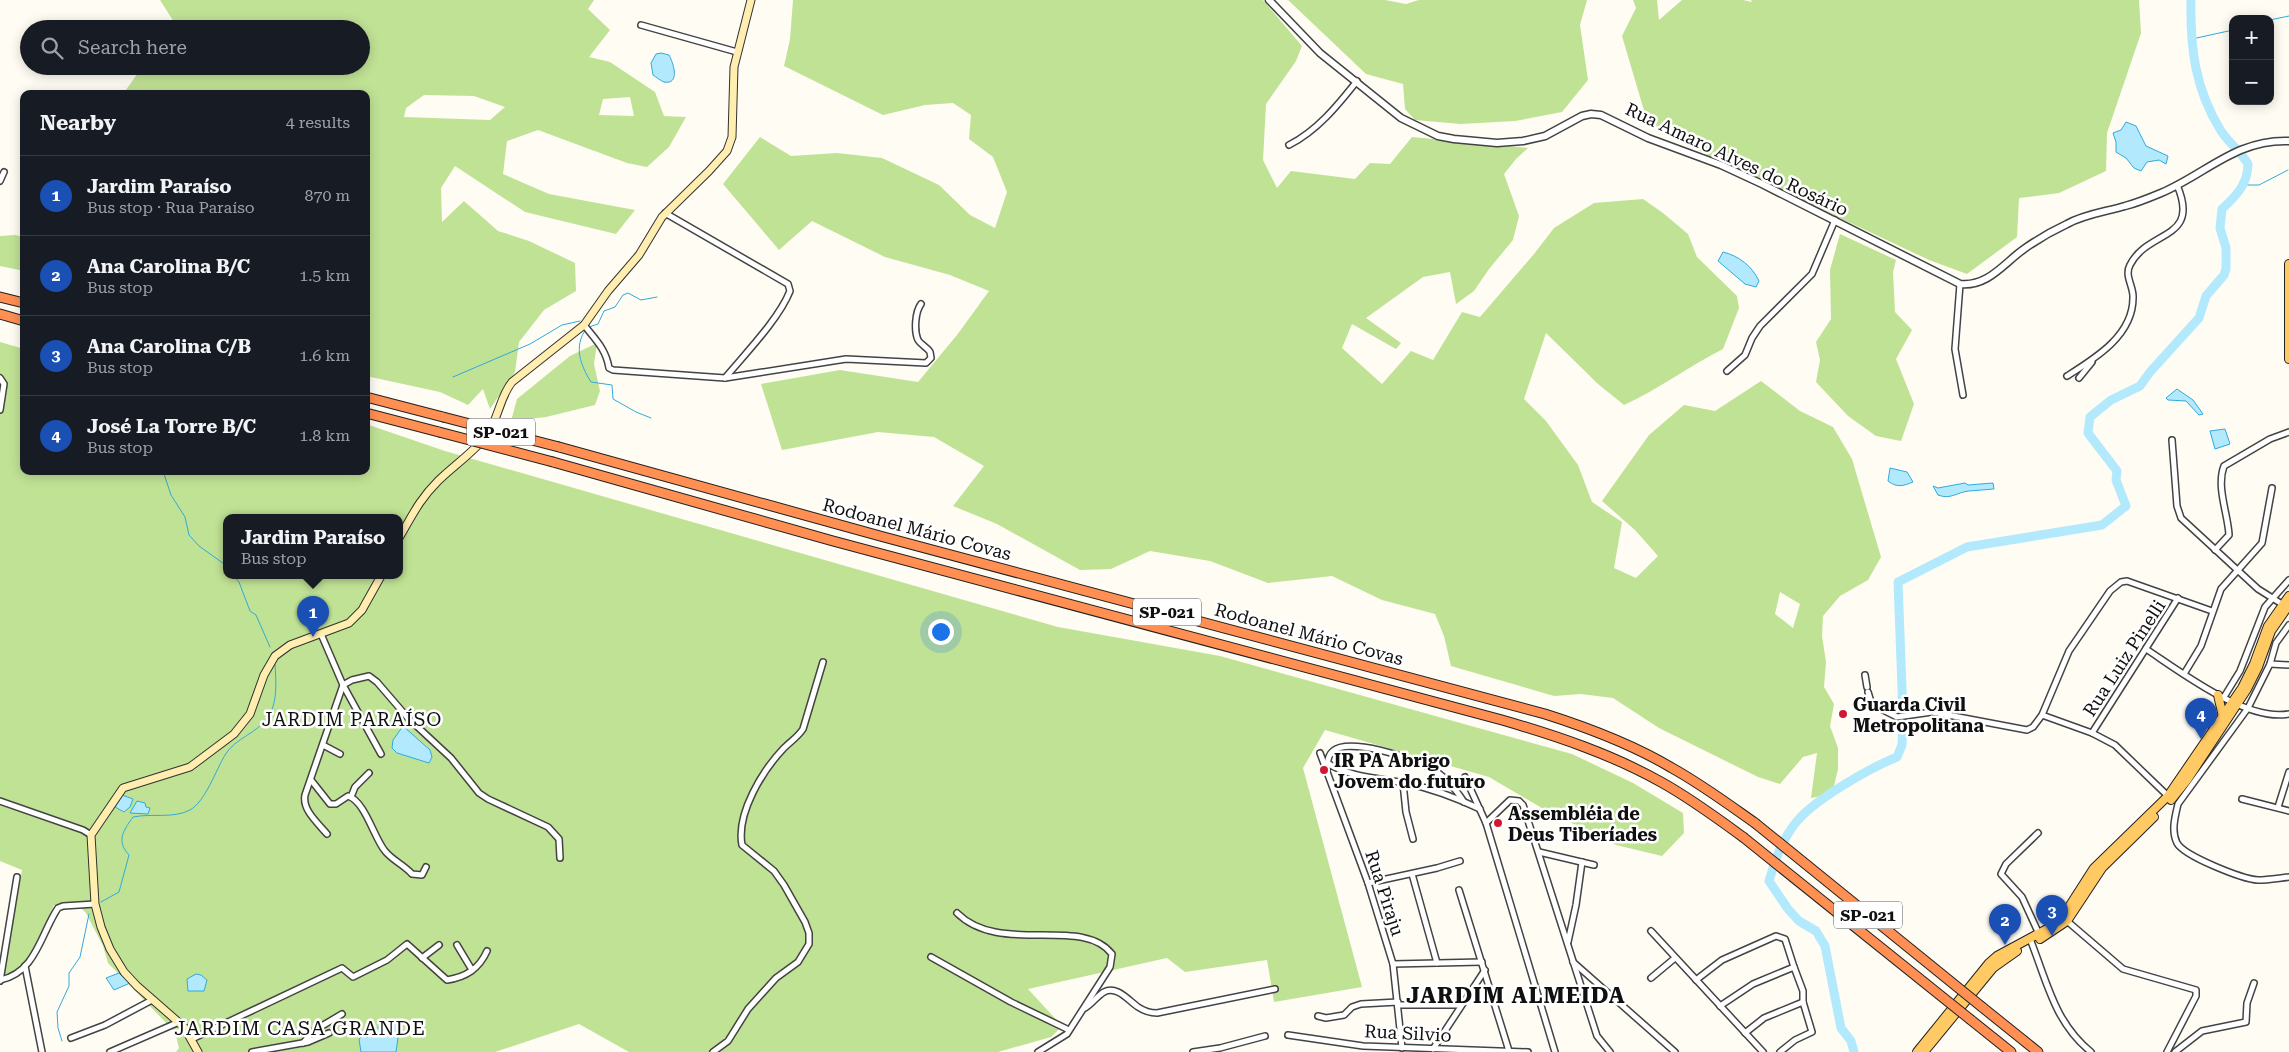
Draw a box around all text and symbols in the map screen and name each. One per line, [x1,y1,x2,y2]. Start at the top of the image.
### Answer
map controls [2229,15,2274,105]
button: + [2229,15,2274,60]
search box [20,20,370,75]
icon: search [38,34,66,62]
text: Search here [78,36,187,59]
button: − [2229,60,2274,105]
street label: Rua Amaro Alves do Rosário [1622,98,1852,220]
text: Nearby [40,111,116,135]
text: 4 results [286,113,350,132]
text: Jardim Paraíso [87,175,232,198]
text: 1 [52,186,60,205]
text: 870 m [304,186,350,205]
text: Bus stop · Rua Paraíso [87,198,255,217]
text: Ana Carolina B/C [87,255,250,278]
text: 2 [52,266,60,285]
text: 1.5 km [299,266,350,285]
text: Bus stop [87,278,153,297]
text: Ana Carolina C/B [87,335,251,358]
text: 3 [52,346,60,365]
text: 1.6 km [299,346,350,365]
text: Bus stop [87,358,153,377]
text: José La Torre B/C [87,415,256,438]
road number: SP-021 [467,418,535,446]
text: 4 [52,426,60,445]
text: 1.8 km [299,426,350,445]
text: Bus stop [87,438,153,457]
street label: Rodoanel Mário Covas [820,494,1014,564]
popup [223,514,403,579]
text: Jardim Paraíso [241,526,385,549]
text: Bus stop [241,549,307,568]
pin: 1 [297,596,329,637]
street label: Rua Luiz Pinelli [2079,596,2170,720]
road number: SP-021 [1133,598,1201,626]
street label: Rodoanel Mário Covas [1212,599,1406,669]
your location [928,619,954,645]
place label: Guarda Civil Metropolitana [1853,694,1984,736]
pin: 4 [2185,698,2217,739]
district label: JARDIM PARAÍSO [262,708,442,731]
marker: Guarda Civil Metropolitana [1837,708,1849,720]
place label: IR PA Abrigo Jovem do futuro [1334,750,1486,792]
marker: IR PA Abrigo Jovem do futuro [1318,764,1330,776]
place label: Assembléia de Deus Tiberíades [1508,803,1657,845]
marker: Assembléia de Deus Tiberíades [1492,817,1504,829]
street label: Rua Piraju [1361,848,1409,938]
pin: 3 [2036,895,2068,936]
road number: SP-021 [1834,902,1902,928]
pin: 2 [1989,904,2021,945]
district label: JARDIM ALMEIDA [1406,983,1626,1008]
district label: JARDIM CASA GRANDE [174,1016,426,1040]
street label: Rua Silvio [1364,1020,1452,1046]

